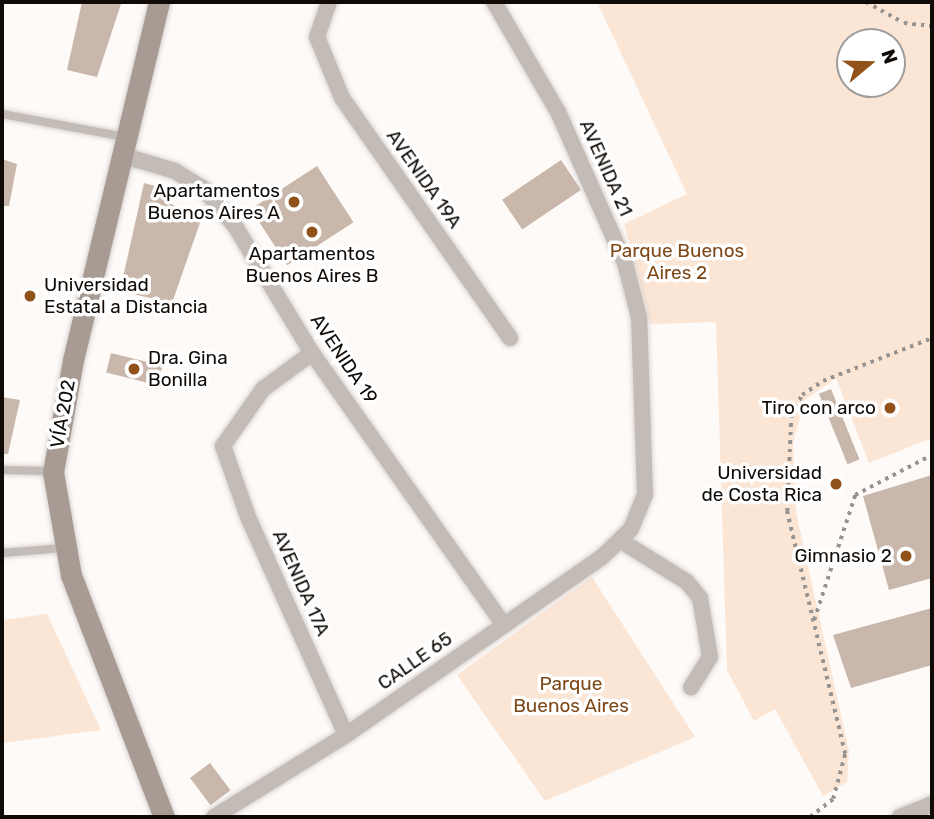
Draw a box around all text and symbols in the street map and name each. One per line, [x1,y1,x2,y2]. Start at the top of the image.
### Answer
north arrow [836,28,906,98]
text: N [876,46,903,67]
street label: AVENIDA 21 [575,116,637,220]
street label: AVENIDA 19A [381,125,467,233]
place label: Apartamentos Buenos Aires A [146,180,280,224]
marker: Apartamentos Buenos Aires A [286,194,302,210]
marker: Apartamentos Buenos Aires B [304,224,320,240]
park label: Parque Buenos Aires 2 [610,240,744,284]
place label: Apartamentos Buenos Aires B [245,243,379,287]
place label: Universidad Estatal a Distancia [44,274,208,318]
marker: Universidad Estatal a Distancia [22,288,38,304]
street label: AVENIDA 19 [306,310,382,408]
place label: Dra. Gina Bonilla [148,347,228,391]
marker: Dra. Gina Bonilla [126,361,142,377]
street label: VÍA 202 [46,378,80,450]
place label: Tiro con arco [761,397,876,419]
marker: Tiro con arco [882,400,898,416]
place label: Universidad de Costa Rica [702,462,822,506]
marker: Universidad de Costa Rica [828,476,844,492]
street label: AVENIDA 17A [267,526,335,640]
place label: Gimnasio 2 [795,545,892,567]
marker: Gimnasio 2 [898,548,914,564]
street label: CALLE 65 [373,627,457,695]
park label: Parque Buenos Aires [513,673,629,717]

